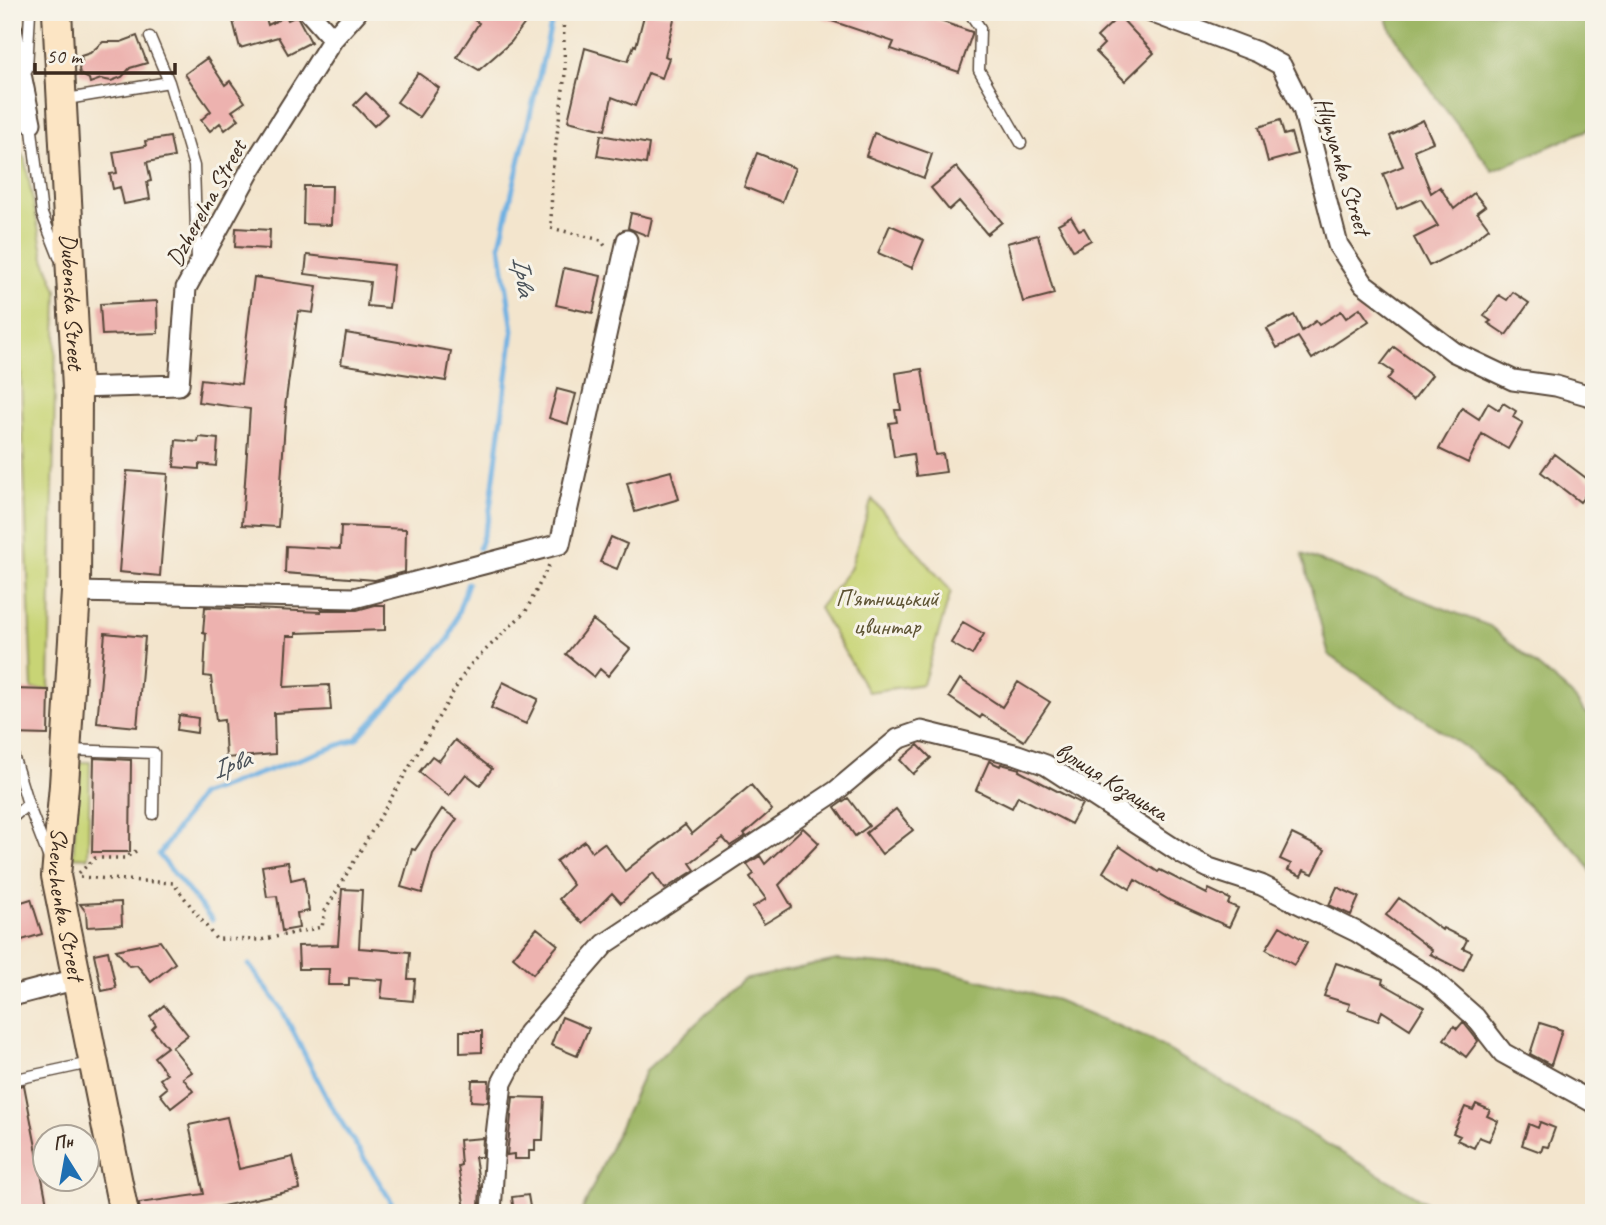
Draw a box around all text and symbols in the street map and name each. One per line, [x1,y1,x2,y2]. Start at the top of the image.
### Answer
scale bar [35,32,175,76]
text: 50 m [46,43,84,69]
street label: Hlynyanka Street [1308,93,1379,241]
street label: Dzherelna Street [159,133,254,271]
street label: Dubenska Street [54,233,91,372]
water label: Ірва [505,254,543,300]
park label: П'ятницький цвинтар [835,583,941,641]
street label: вулиця Козацька [1050,735,1176,829]
water label: Ірва [207,741,258,786]
street label: Shevchenka Street [41,826,92,986]
north arrow [32,1124,102,1194]
text: Пн [51,1128,77,1156]

